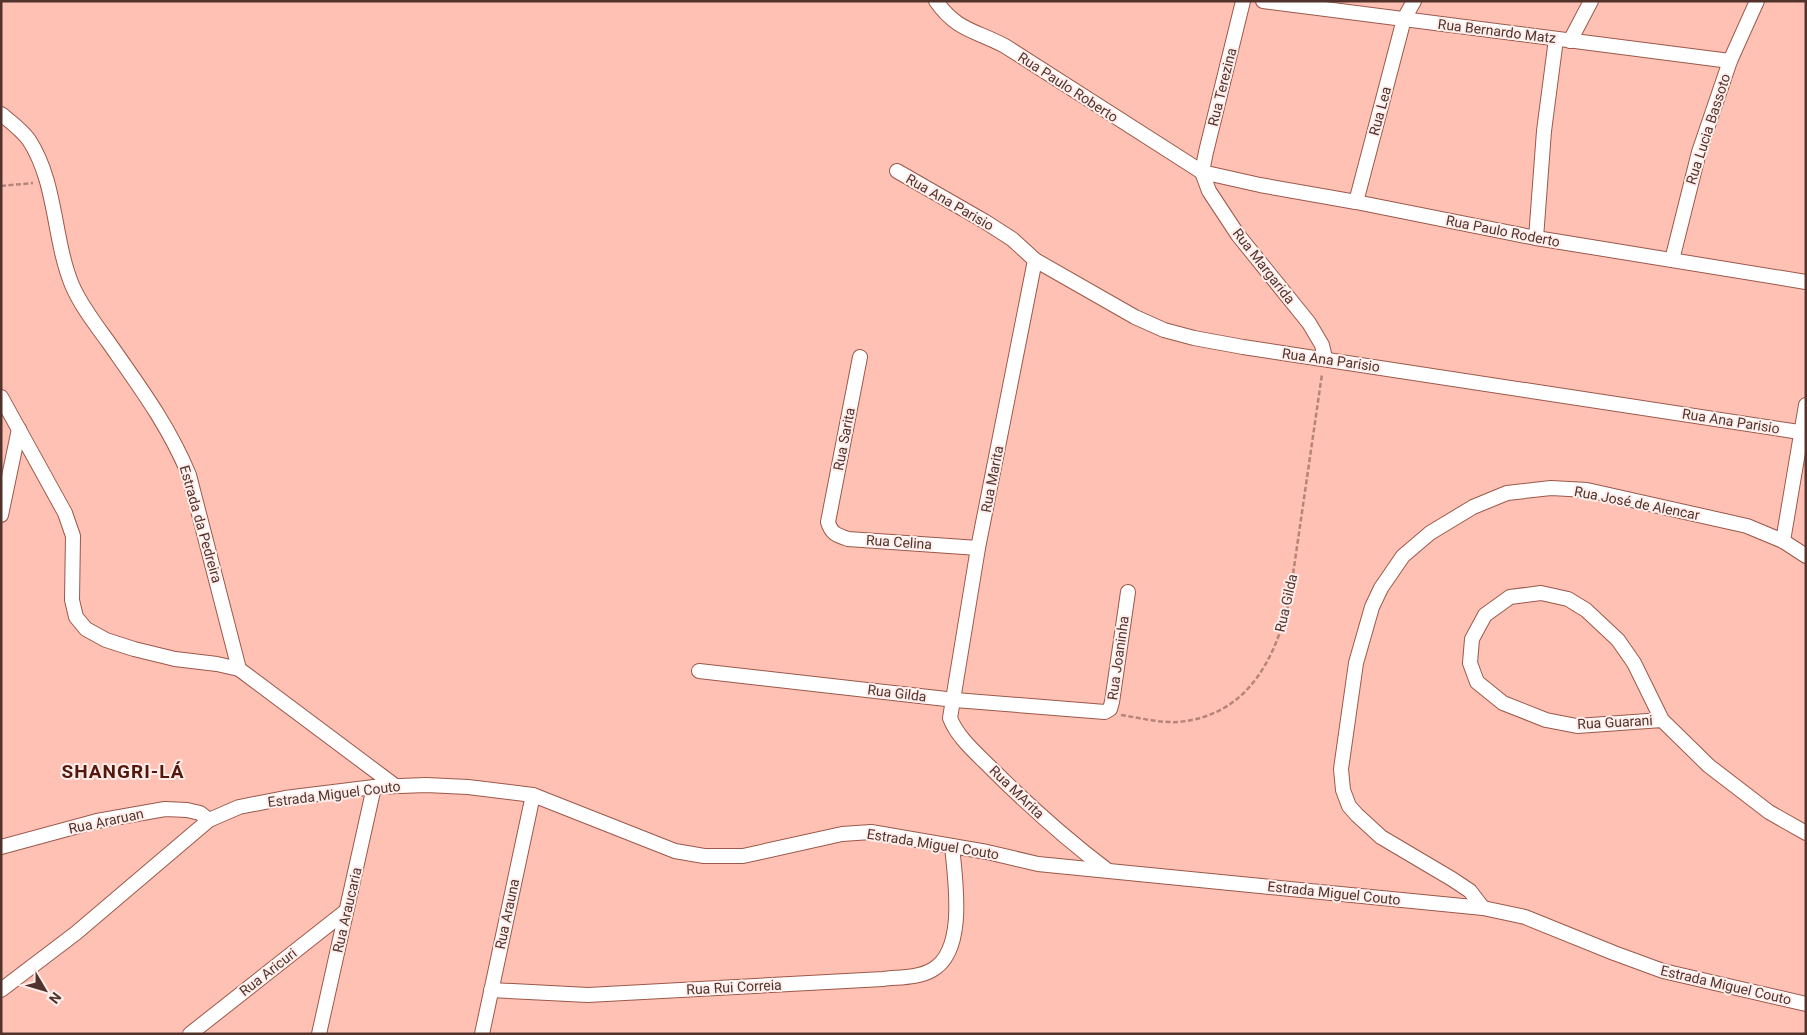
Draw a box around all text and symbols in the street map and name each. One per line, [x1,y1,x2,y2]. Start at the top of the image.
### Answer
street label: Rua Bernardo Matz [1437,16,1557,46]
street label: Rua Terezina [1205,46,1239,128]
street label: Rua Paulo Roberto [1015,49,1121,125]
street label: Rua Lucia Bassoto [1683,72,1733,186]
street label: Rua Lea [1366,85,1394,137]
street label: Rua Ana Parisio [903,170,997,234]
street label: Rua Paulo Roderto [1445,212,1561,250]
street label: Rua Margarida [1230,225,1298,307]
street label: Rua Ana Parisio [1281,345,1381,375]
street label: Rua Ana Parisio [1681,405,1781,437]
street label: Rua Sarita [830,406,858,472]
street label: Rua Marita [978,444,1006,514]
street label: Estrada da Pedreira [177,463,225,585]
street label: Rua José de Alencar [1573,483,1701,523]
street label: Rua Celina [865,532,933,552]
street label: Rua Gilda [1272,572,1300,634]
street label: Rua Joaninha [1104,615,1132,701]
street label: Rua Gilda [867,681,927,705]
street label: Rua Guarani [1577,712,1653,732]
district label: SHANGRI-LÁ [62,760,184,783]
street label: Rua MArita [987,762,1047,822]
street label: Estrada Miguel Couto [267,778,401,810]
street label: Rua Araruan [67,805,145,837]
street label: Estrada Miguel Couto [866,826,1000,862]
street label: Rua Araucaria [329,866,365,954]
street label: Rua Arauna [492,877,522,951]
street label: Estrada Miguel Couto [1267,878,1401,908]
street label: Rua Aricuri [236,945,300,999]
street label: Estrada Miguel Couto [1659,962,1793,1008]
north arrow [20,965,70,1015]
street label: Rua Rui Correia [686,977,782,997]
text: N [46,989,65,1007]

